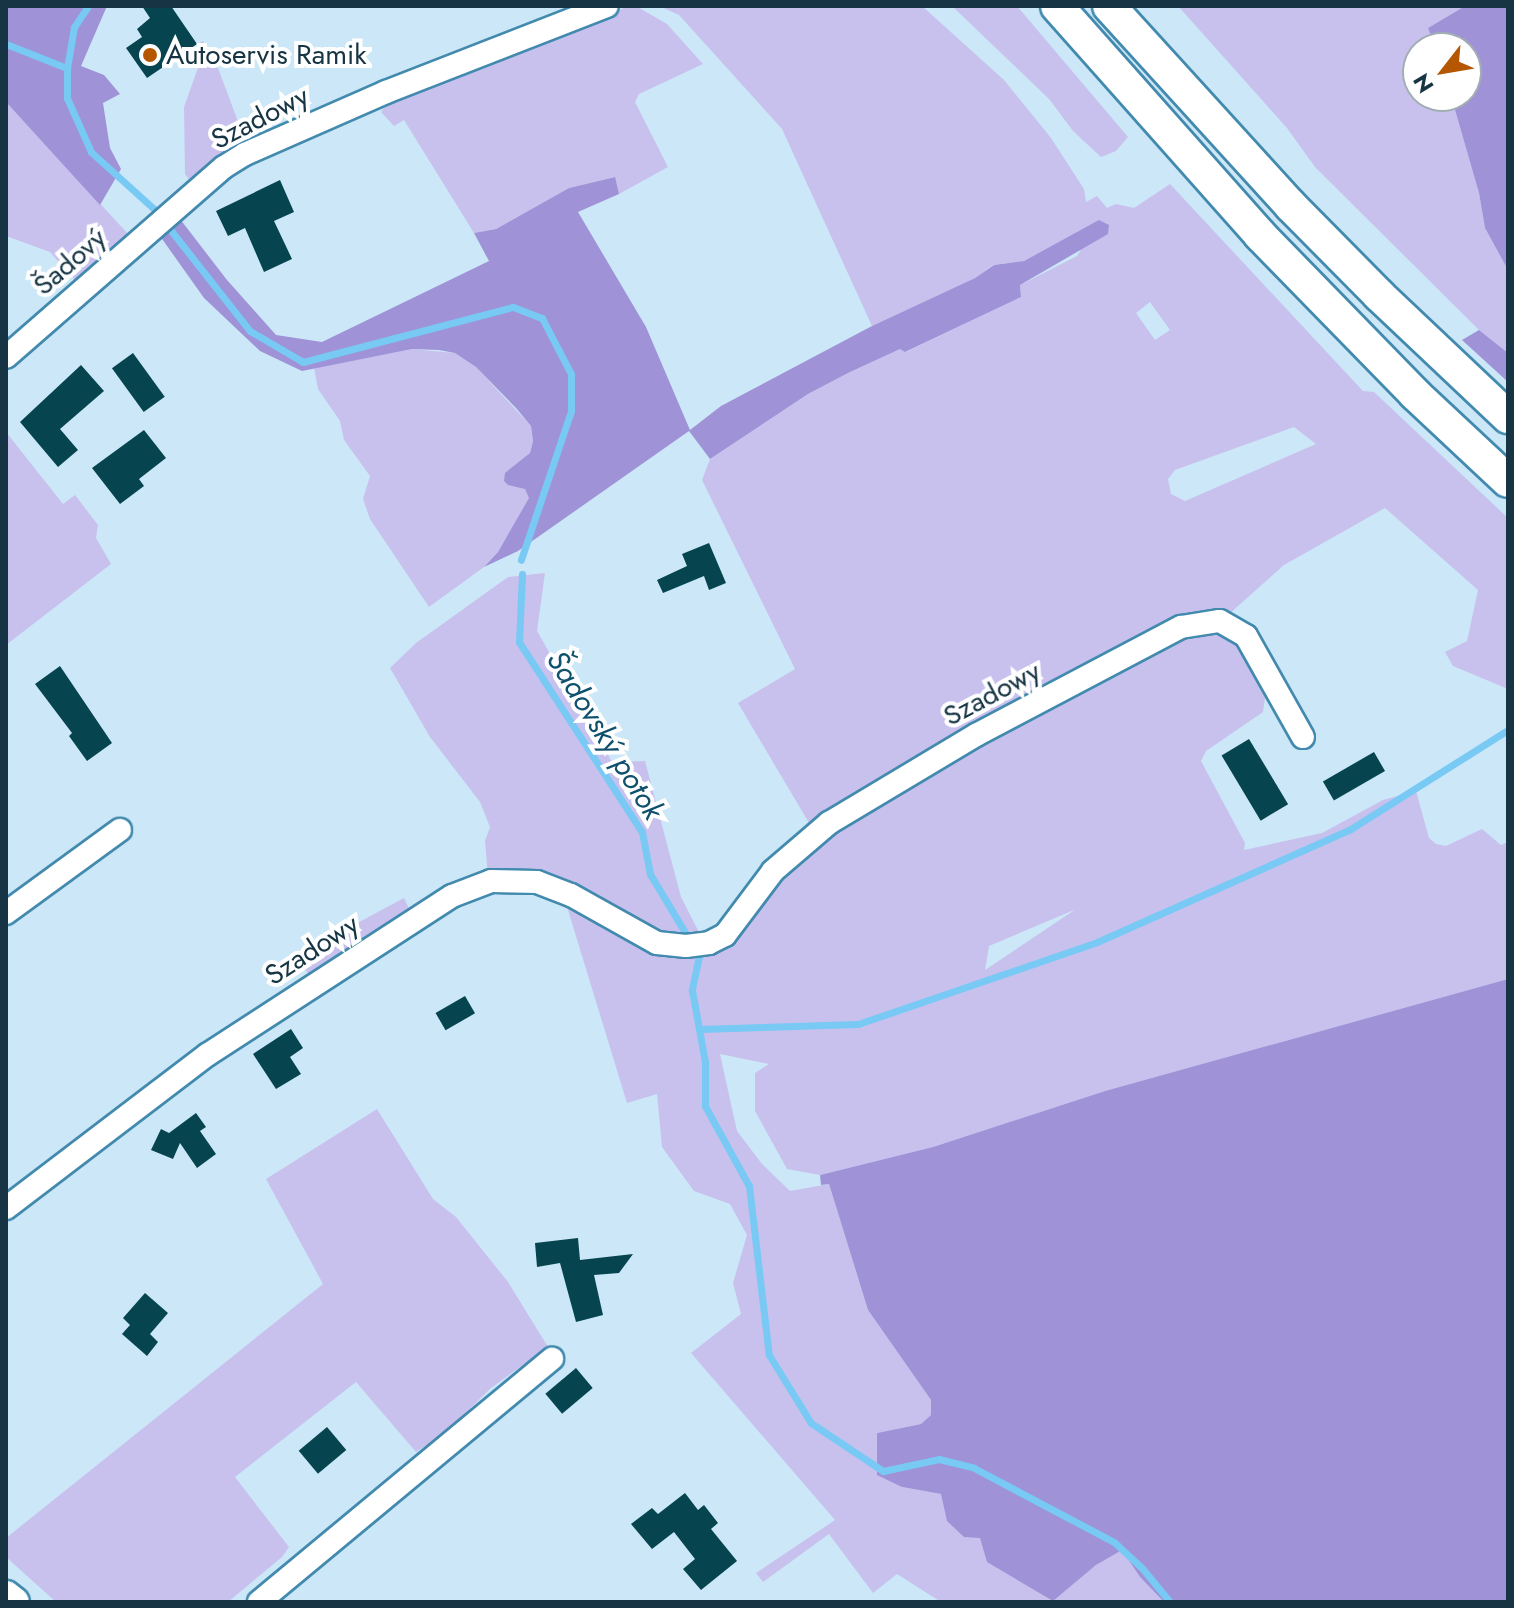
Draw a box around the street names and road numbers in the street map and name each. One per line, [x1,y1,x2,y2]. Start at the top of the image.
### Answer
street label: Szadowy [206,79,314,157]
street label: Šadový [27,221,113,303]
street label: Szadowy [938,655,1046,733]
street label: Szadowy [259,907,365,993]

